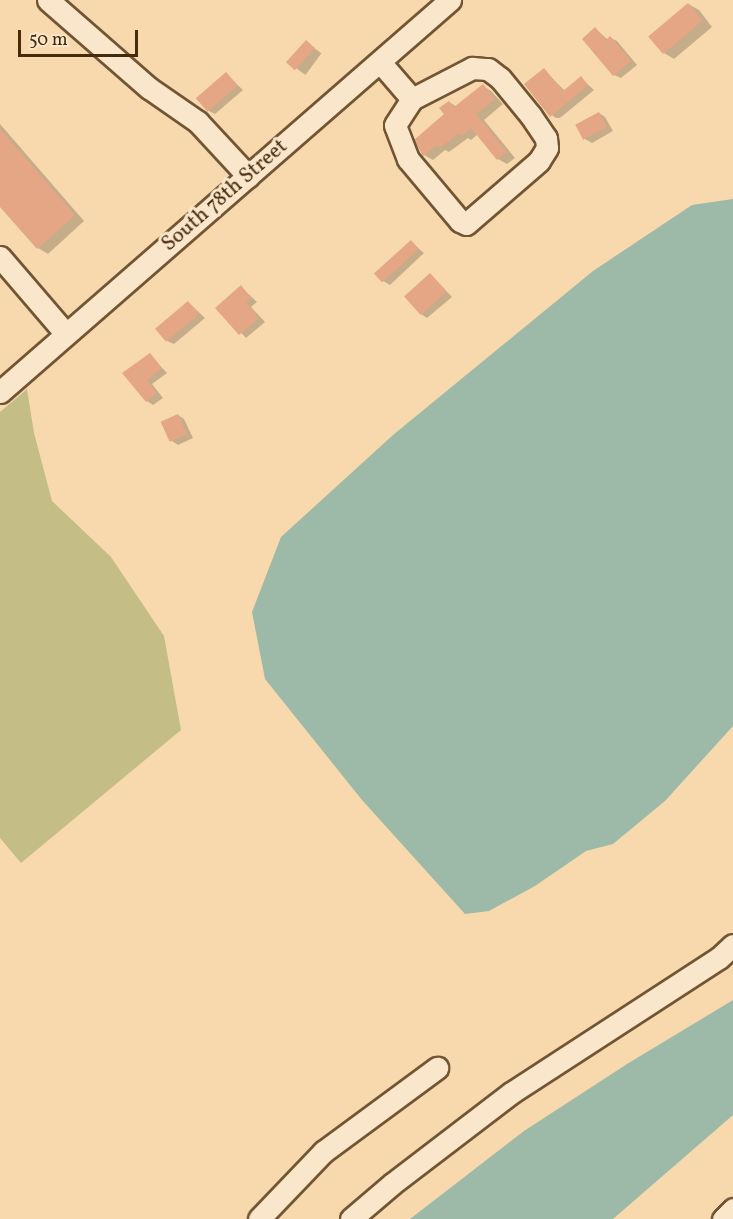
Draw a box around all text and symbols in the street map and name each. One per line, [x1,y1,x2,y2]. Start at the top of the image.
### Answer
scale bar [21,18,141,56]
text: 50 m [29,28,68,53]
street label: South 78th Street [157,135,293,257]

